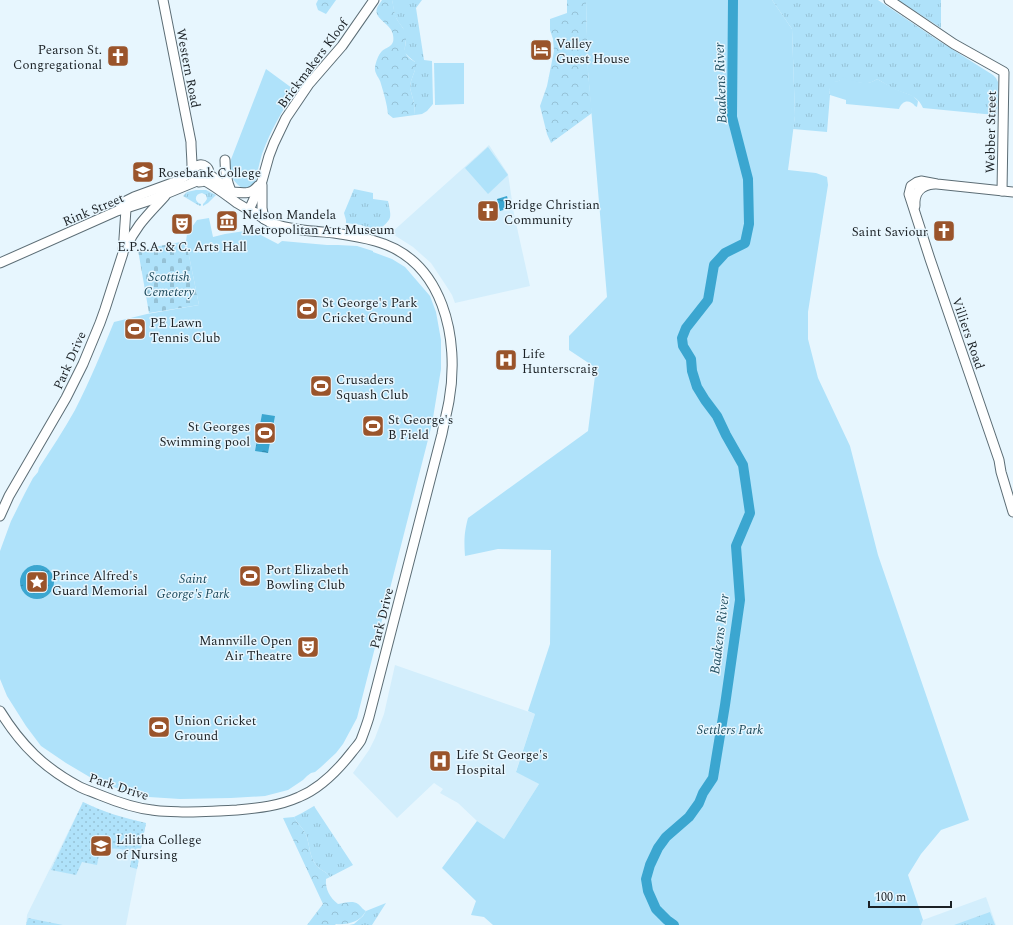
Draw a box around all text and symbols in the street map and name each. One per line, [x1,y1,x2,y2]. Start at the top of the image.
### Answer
street label: Brickmakers Kloof [272,13,354,113]
street label: Western Road [171,27,206,110]
place label: Valley Guest House [556,34,630,69]
hotel icon: Valley Guest House [528,37,554,63]
place label: Pearson St. Congregational [13,40,102,75]
water label: Baakens River [709,42,732,124]
church icon: Pearson St. Congregational [105,43,131,69]
street label: Webber Street [980,90,1002,173]
school or university icon: Rosebank College [130,159,156,185]
place label: Rosebank College [158,163,261,183]
street label: Rink Street [60,188,128,232]
place label: Bridge Christian Community [504,195,600,230]
church icon: Bridge Christian Community [475,198,501,224]
place label: Nelson Mandela Metropolitan Art Museum [242,205,395,240]
museum icon: Nelson Mandela Metropolitan Art Museum [214,208,240,234]
theatre icon: E.P.S.A. & C. Arts Hall [169,211,195,237]
church icon: Saint Saviour [931,218,957,244]
place label: Saint Saviour [852,222,928,242]
place label: E.P.S.A. & C. Arts Hall [117,237,247,257]
park label: Scottish Cemetery [144,267,194,302]
place label: St George's Park Cricket Ground [322,293,418,328]
street label: Villiers Road [946,295,990,372]
sports icon: St George's Park Cricket Ground [294,296,320,322]
place label: PE Lawn Tennis Club [150,313,220,348]
sports icon: PE Lawn Tennis Club [122,316,148,342]
street label: Park Drive [48,328,92,393]
place label: Life Hunterscraig [522,344,598,379]
hospital icon: Life Hunterscraig [493,347,519,373]
place label: Crusaders Squash Club [336,370,408,405]
sports icon: Crusaders Squash Club [308,373,334,399]
place label: St George's B Field [388,410,453,445]
sports icon: St George's B Field [360,413,386,439]
place label: St Georges Swimming pool [159,417,250,452]
sports icon: St Georges Swimming pool [252,420,278,446]
place label: Port Elizabeth Bowling Club [266,560,349,595]
sports icon: Port Elizabeth Bowling Club [237,563,263,589]
place label: Prince Alfred's Guard Memorial [52,566,148,601]
place icon: Prince Alfred's Guard Memorial [24,569,50,595]
park label: Saint George's Park [156,569,230,604]
street label: Park Drive [365,586,399,651]
water label: Baakens River [704,592,735,676]
place label: Mannville Open Air Theatre [199,631,292,666]
theatre icon: Mannville Open Air Theatre [295,634,321,660]
place label: Union Cricket Ground [174,711,257,746]
sports icon: Union Cricket Ground [146,714,172,740]
park label: Settlers Park [697,720,763,740]
place label: Life St George's Hospital [456,745,548,780]
hospital icon: Life St George's Hospital [427,748,453,774]
street label: Park Drive [86,768,151,806]
place label: Lilitha College of Nursing [116,830,202,865]
school or university icon: Lilitha College of Nursing [88,833,114,859]
scale bar [869,883,951,909]
text: 100 m [875,888,906,907]

